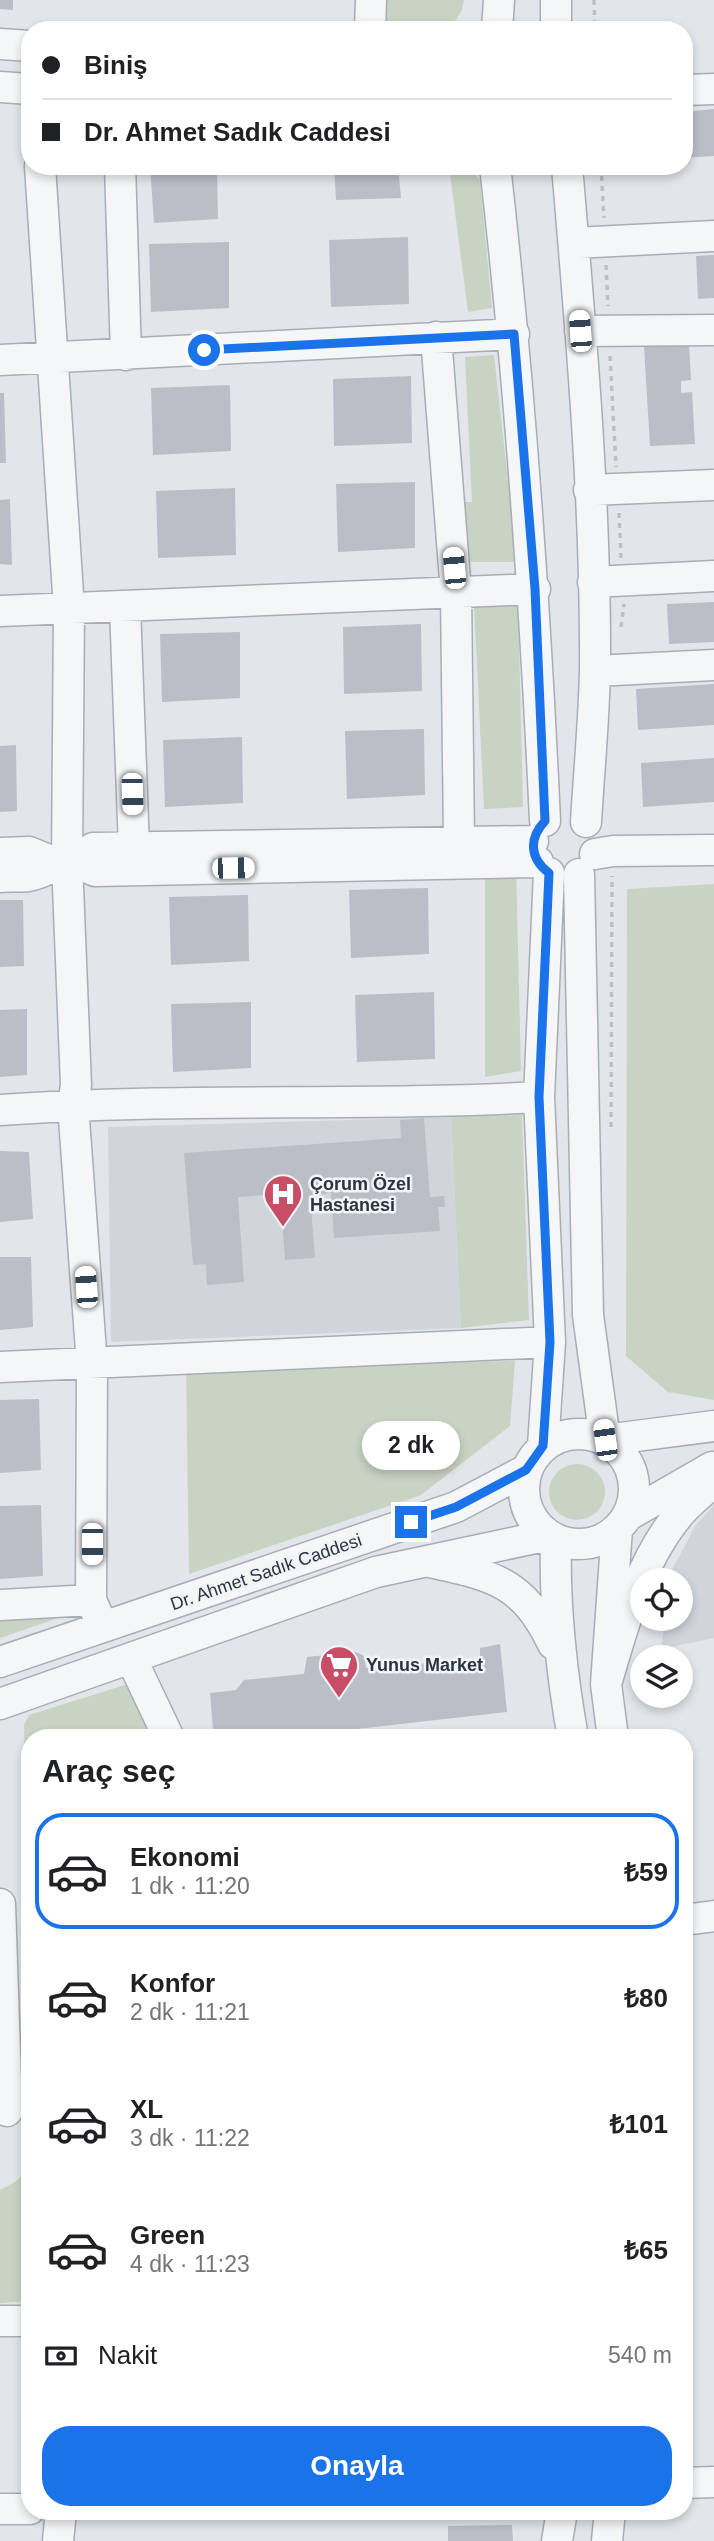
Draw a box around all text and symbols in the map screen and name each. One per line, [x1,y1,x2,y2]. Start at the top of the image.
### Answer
text: Biniş [84,50,148,80]
text: Dr. Ahmet Sadık Caddesi [84,117,391,147]
car [569,309,592,353]
route start [188,334,220,366]
car [442,546,467,590]
car [121,773,144,815]
car [212,857,255,879]
hospital icon: Çorum Özel Hastanesi [262,1173,304,1228]
place label: Çorum Özel Hastanesi [310,1174,411,1215]
car [75,1265,98,1309]
car [592,1418,619,1462]
callout: 2 dk [362,1420,460,1470]
text: 2 dk [388,1432,434,1458]
route end [395,1506,427,1538]
car [82,1523,103,1565]
street label: Dr. Ahmet Sadık Caddesi [168,1530,364,1614]
map controls [630,1568,693,1708]
button: locate [630,1568,693,1631]
supermarket icon: Yunus Market [318,1644,360,1699]
button: layers [630,1645,693,1708]
place label: Yunus Market [366,1655,483,1675]
text: Araç seç [42,1753,175,1789]
icon: car [46,1840,109,1903]
text: Ekonomi [130,1842,240,1872]
text: ₺59 [624,1857,668,1887]
text: 1 dk · 11:20 [130,1873,250,1899]
icon: car [46,1966,109,2029]
text: Konfor [130,1968,215,1998]
text: ₺80 [624,1983,668,2013]
text: 2 dk · 11:21 [130,1999,250,2025]
icon: car [46,2092,109,2155]
text: XL [130,2094,163,2124]
text: ₺101 [610,2109,668,2139]
text: 3 dk · 11:22 [130,2125,250,2151]
icon: car [46,2218,109,2281]
text: Green [130,2220,205,2250]
text: ₺65 [624,2235,668,2265]
text: 4 dk · 11:23 [130,2251,250,2277]
icon: cash [42,2337,80,2375]
text: Nakit [98,2340,157,2370]
text: 540 m [608,2342,672,2368]
button: Onayla [42,2426,672,2506]

